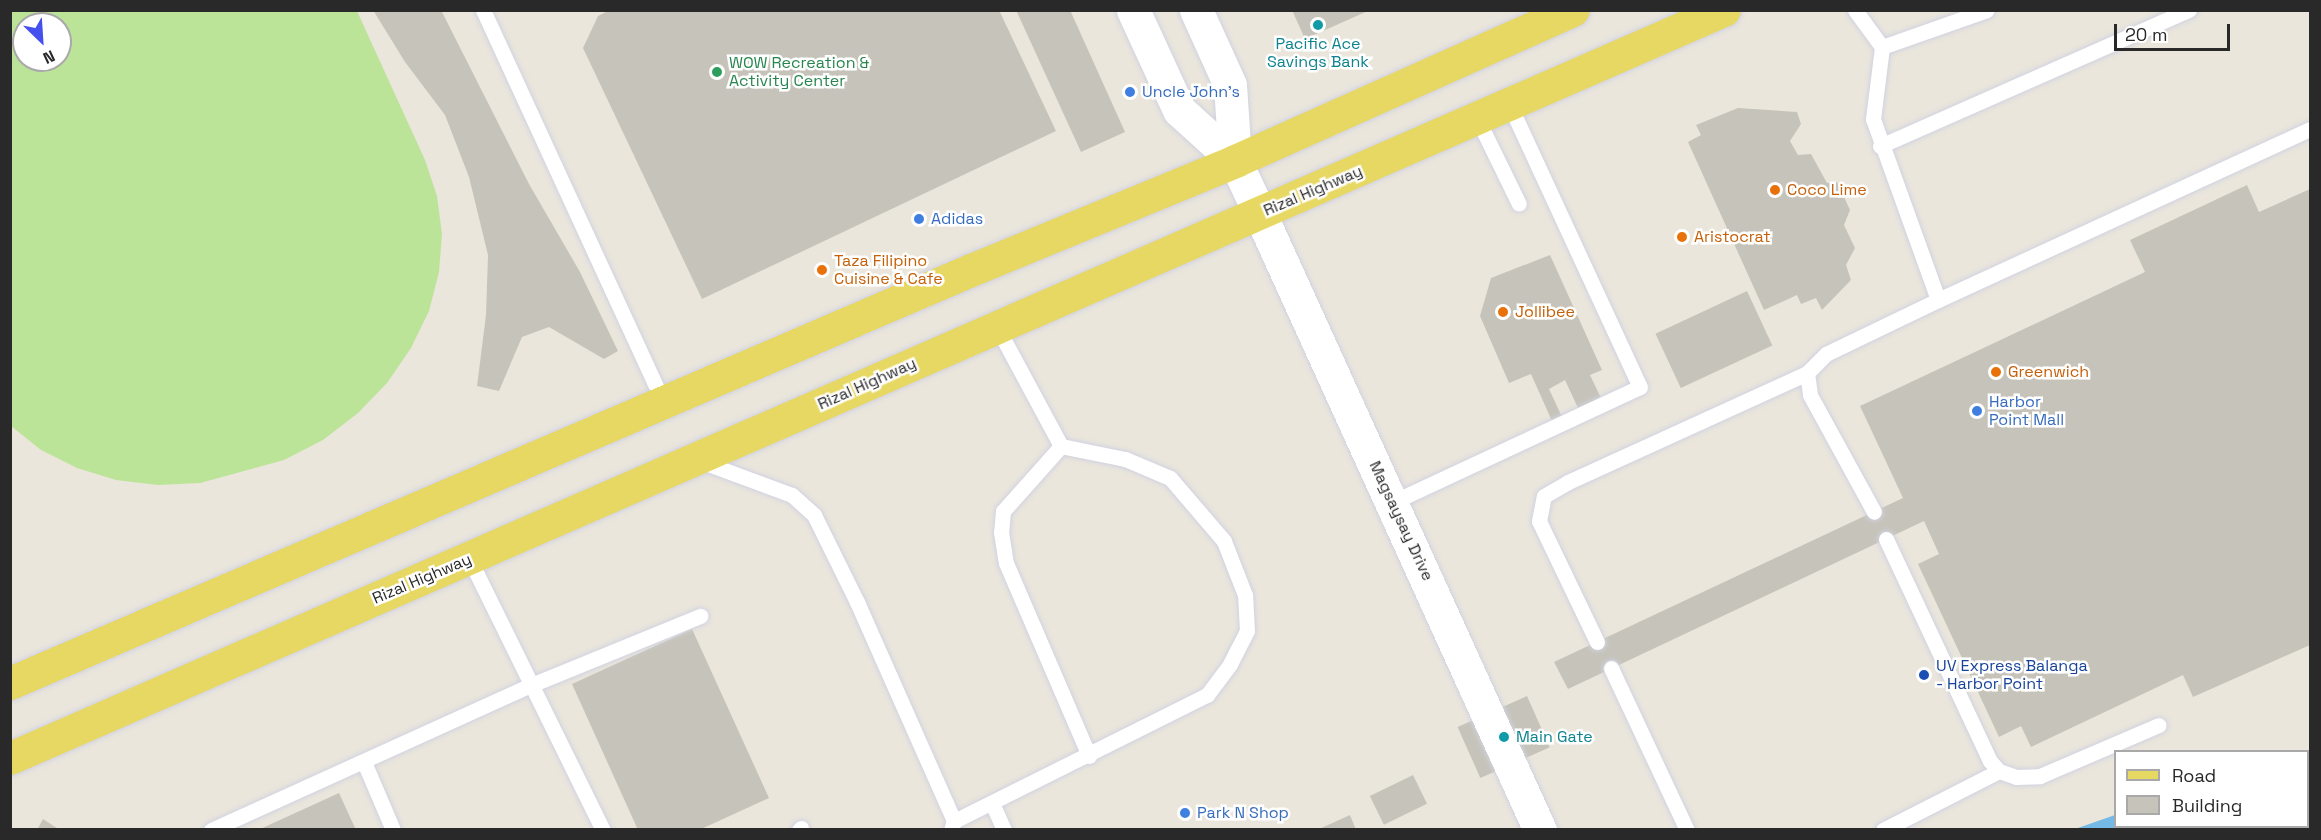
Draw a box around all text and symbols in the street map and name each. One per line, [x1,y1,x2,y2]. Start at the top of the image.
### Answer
north arrow [12,12,72,72]
scale bar [2117,12,2232,50]
marker: Pacific Ace Savings Bank [1311,18,1325,32]
text: 20 m [2125,23,2168,46]
place label: Pacific Ace Savings Bank [1267,34,1369,72]
text: N [40,45,58,69]
place label: WOW Recreation & Activity Center [729,53,869,91]
marker: WOW Recreation & Activity Center [710,65,724,79]
place label: Uncle John's [1142,82,1240,102]
marker: Uncle John's [1123,85,1137,99]
street label: Rizal Highway [1261,162,1365,220]
place label: Coco Lime [1787,180,1867,200]
marker: Coco Lime [1768,183,1782,197]
place label: Adidas [931,209,983,229]
marker: Adidas [912,212,926,226]
place label: Aristocrat [1694,227,1771,247]
marker: Aristocrat [1675,230,1689,244]
place label: Taza Filipino Cuisine & Cafe [834,251,943,289]
marker: Taza Filipino Cuisine & Cafe [815,263,829,277]
place label: Jollibee [1515,302,1575,322]
marker: Jollibee [1496,305,1510,319]
street label: Rizal Highway [815,354,919,414]
place label: Greenwich [2008,362,2089,382]
marker: Greenwich [1989,365,2003,379]
place label: Harbor Point Mall [1989,392,2064,430]
marker: Harbor Point Mall [1970,404,1984,418]
street label: Magsaysay Drive [1365,458,1437,584]
street label: Rizal Highway [370,550,474,608]
place label: UV Express Balanga - Harbor Point [1936,656,2088,694]
marker: UV Express Balanga - Harbor Point [1917,668,1931,682]
place label: Main Gate [1516,727,1593,747]
marker: Main Gate [1497,730,1511,744]
legend [2114,750,2309,828]
text: Road [2172,764,2216,787]
text: Building [2172,794,2242,817]
place label: Park N Shop [1197,803,1289,823]
marker: Park N Shop [1178,806,1192,820]

